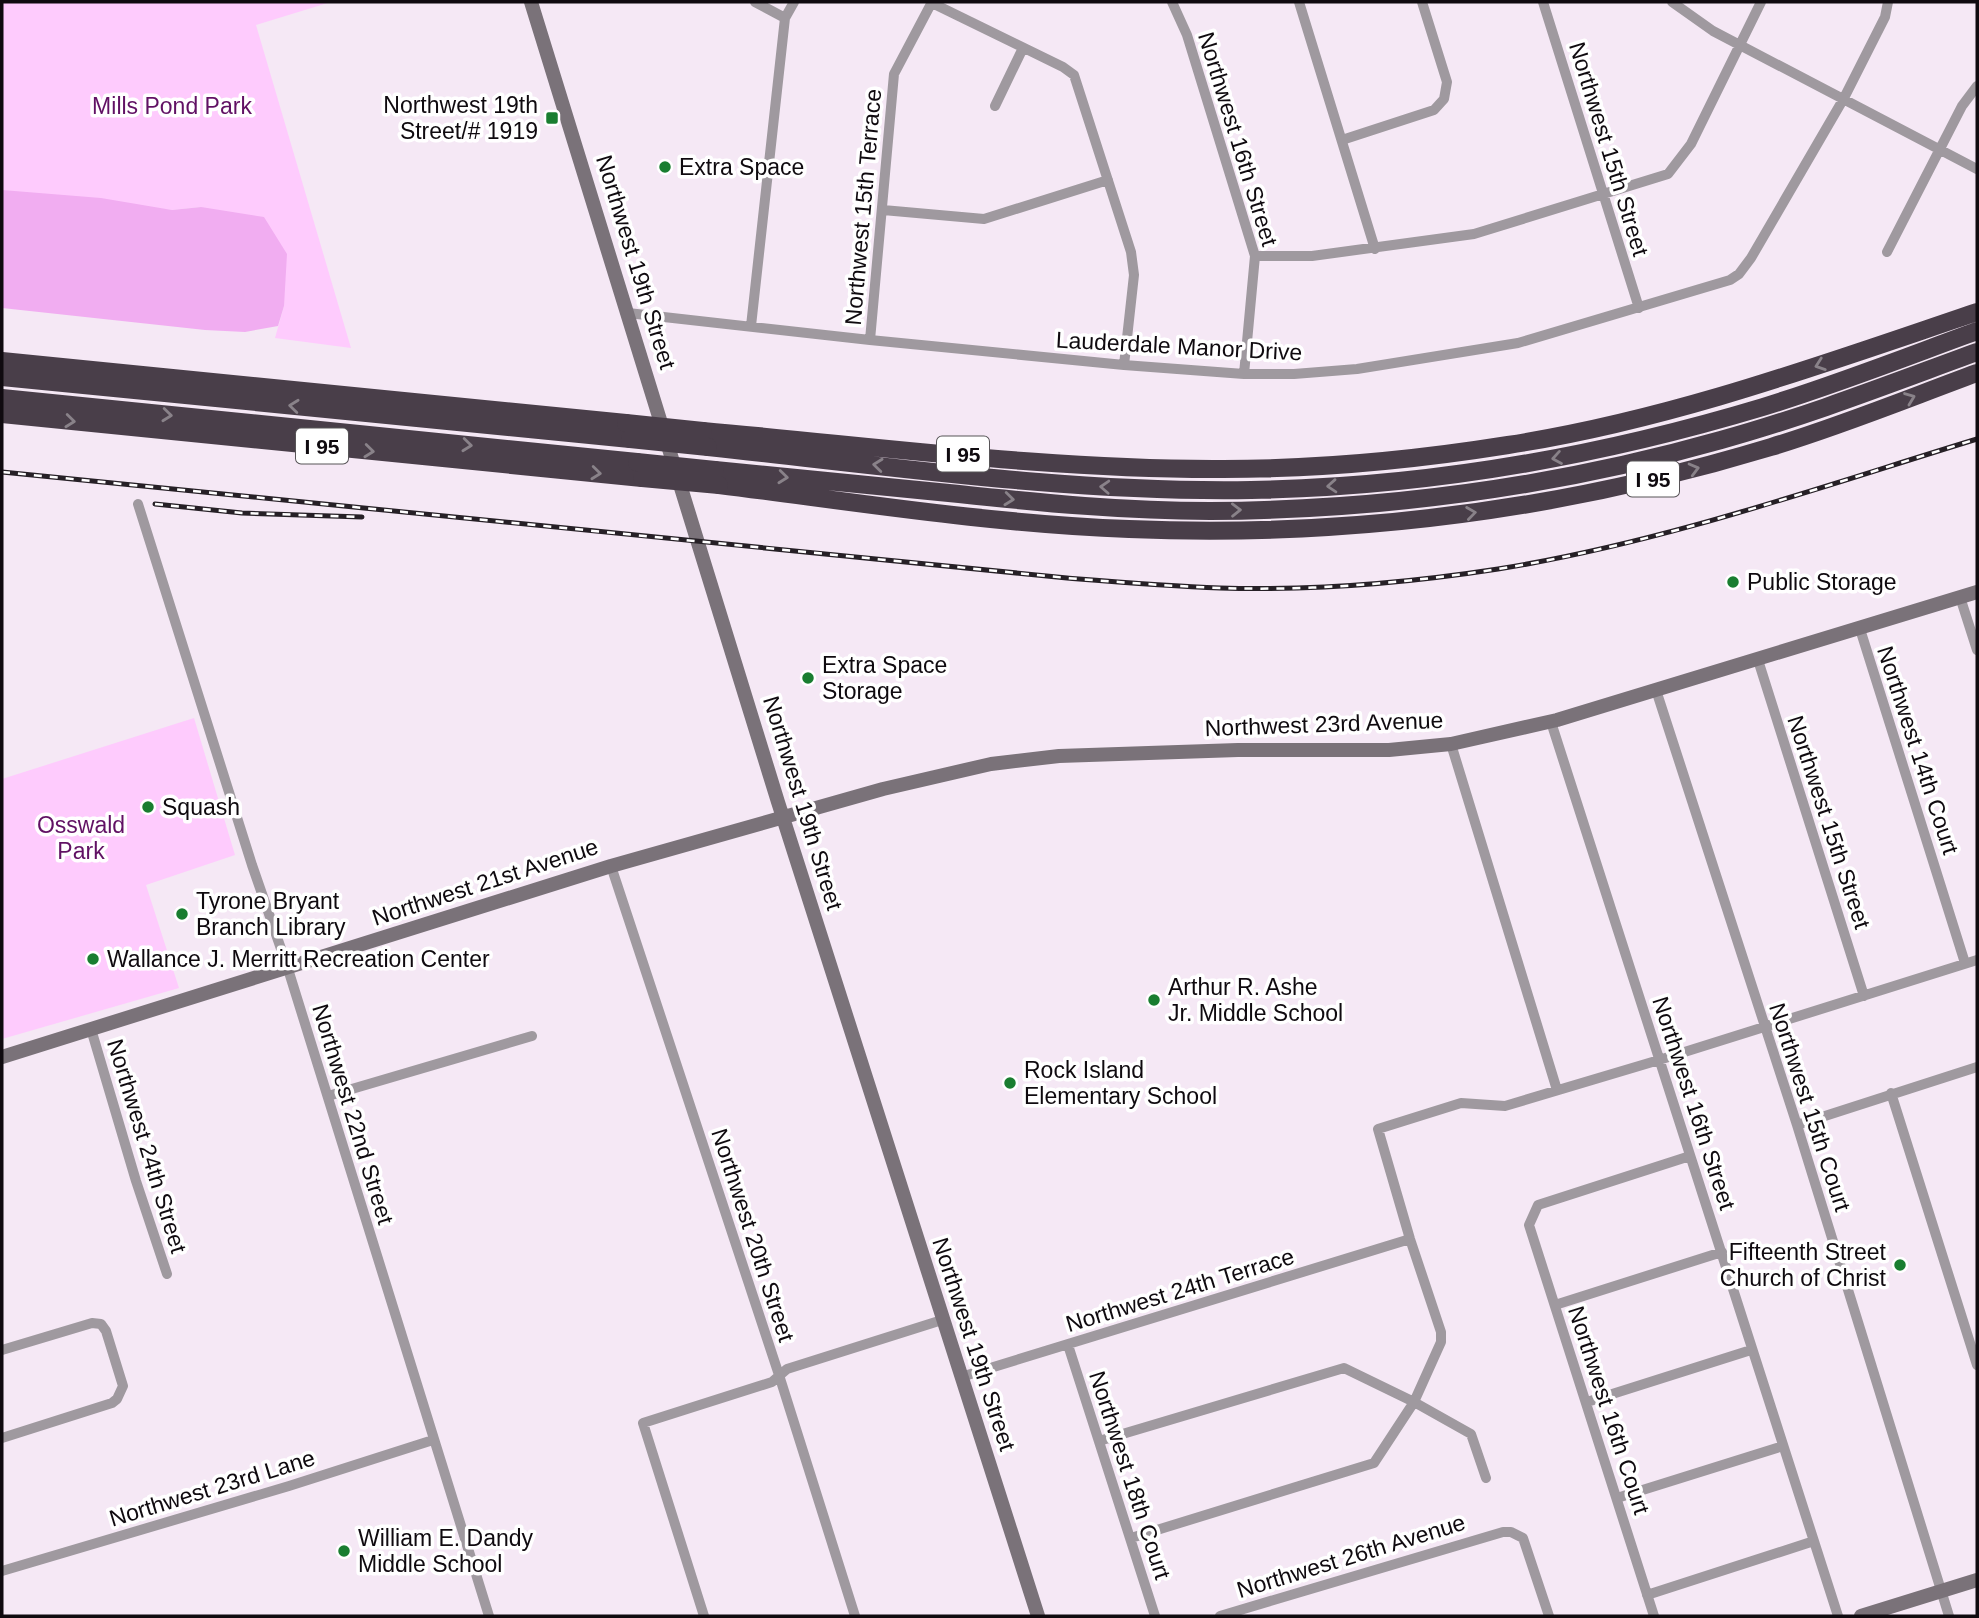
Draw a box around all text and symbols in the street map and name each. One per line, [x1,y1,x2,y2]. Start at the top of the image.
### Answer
street label: Northwest 16th Street [1193,29,1283,250]
street label: Northwest 15th Street [1564,39,1654,260]
street label: Northwest 15th Terrace [840,88,886,326]
place label: Northwest 19th Street/# 1919 [383,92,538,144]
park label: Mills Pond Park [92,93,252,119]
marker: Northwest 19th Street/# 1919 [544,110,560,126]
street label: Northwest 19th Street [591,152,681,373]
place label: Extra Space [679,154,804,180]
marker: Extra Space [657,159,673,175]
street label: Lauderdale Manor Drive [1055,327,1303,365]
one-way arrow [1814,357,1826,372]
one-way arrow [1904,392,1916,406]
one-way arrow [288,399,299,414]
one-way arrow [162,407,173,422]
one-way arrow [64,413,75,428]
road number: I 95 [296,428,348,464]
road number: I 95 [937,436,989,472]
one-way arrow [461,437,472,452]
one-way arrow [363,443,375,458]
one-way arrow [1551,450,1563,465]
one-way arrow [872,458,883,473]
road number: I 95 [1627,462,1679,496]
one-way arrow [1688,463,1700,477]
one-way arrow [590,465,601,480]
one-way arrow [778,469,789,484]
one-way arrow [1326,479,1337,494]
one-way arrow [1099,480,1110,495]
one-way arrow [1003,492,1015,507]
one-way arrow [1231,502,1242,518]
one-way arrow [1465,506,1477,521]
place label: Public Storage [1747,569,1897,595]
marker: Public Storage [1725,574,1741,590]
street label: Northwest 14th Court [1872,643,1964,858]
place label: Extra Space Storage [822,652,947,704]
marker: Extra Space Storage [800,670,816,686]
street label: Northwest 19th Street [758,693,848,914]
street label: Northwest 23rd Avenue [1204,707,1444,741]
street label: Northwest 15th Street [1782,712,1876,932]
place label: Squash [162,794,240,820]
marker: Squash [140,799,156,815]
park label: Osswald Park [37,812,125,864]
street label: Northwest 21st Avenue [369,833,601,931]
place label: Tyrone Bryant Branch Library [196,888,346,940]
marker: Tyrone Bryant Branch Library [174,906,190,922]
place label: Wallance J. Merritt Recreation Center [107,946,490,972]
marker: Wallance J. Merritt Recreation Center [85,951,101,967]
place label: Arthur R. Ashe Jr. Middle School [1168,974,1343,1026]
marker: Arthur R. Ashe Jr. Middle School [1146,992,1162,1008]
street label: Northwest 16th Street [1647,993,1741,1213]
street label: Northwest 15th Court [1764,1000,1856,1215]
street label: Northwest 22nd Street [307,1001,399,1228]
street label: Northwest 24th Street [102,1036,192,1257]
place label: Rock Island Elementary School [1024,1057,1217,1109]
marker: Rock Island Elementary School [1002,1075,1018,1091]
street label: Northwest 20th Street [706,1125,800,1345]
street label: Northwest 19th Street [927,1234,1021,1454]
place label: Fifteenth Street Church of Christ [1720,1239,1887,1291]
street label: Northwest 24th Terrace [1063,1243,1297,1337]
marker: Fifteenth Street Church of Christ [1892,1257,1908,1273]
street label: Northwest 16th Court [1563,1303,1655,1518]
street label: Northwest 18th Court [1084,1368,1176,1583]
street label: Northwest 23rd Lane [106,1444,318,1532]
street label: Northwest 26th Avenue [1234,1509,1468,1603]
place label: William E. Dandy Middle School [358,1525,534,1577]
marker: William E. Dandy Middle School [336,1543,352,1559]

